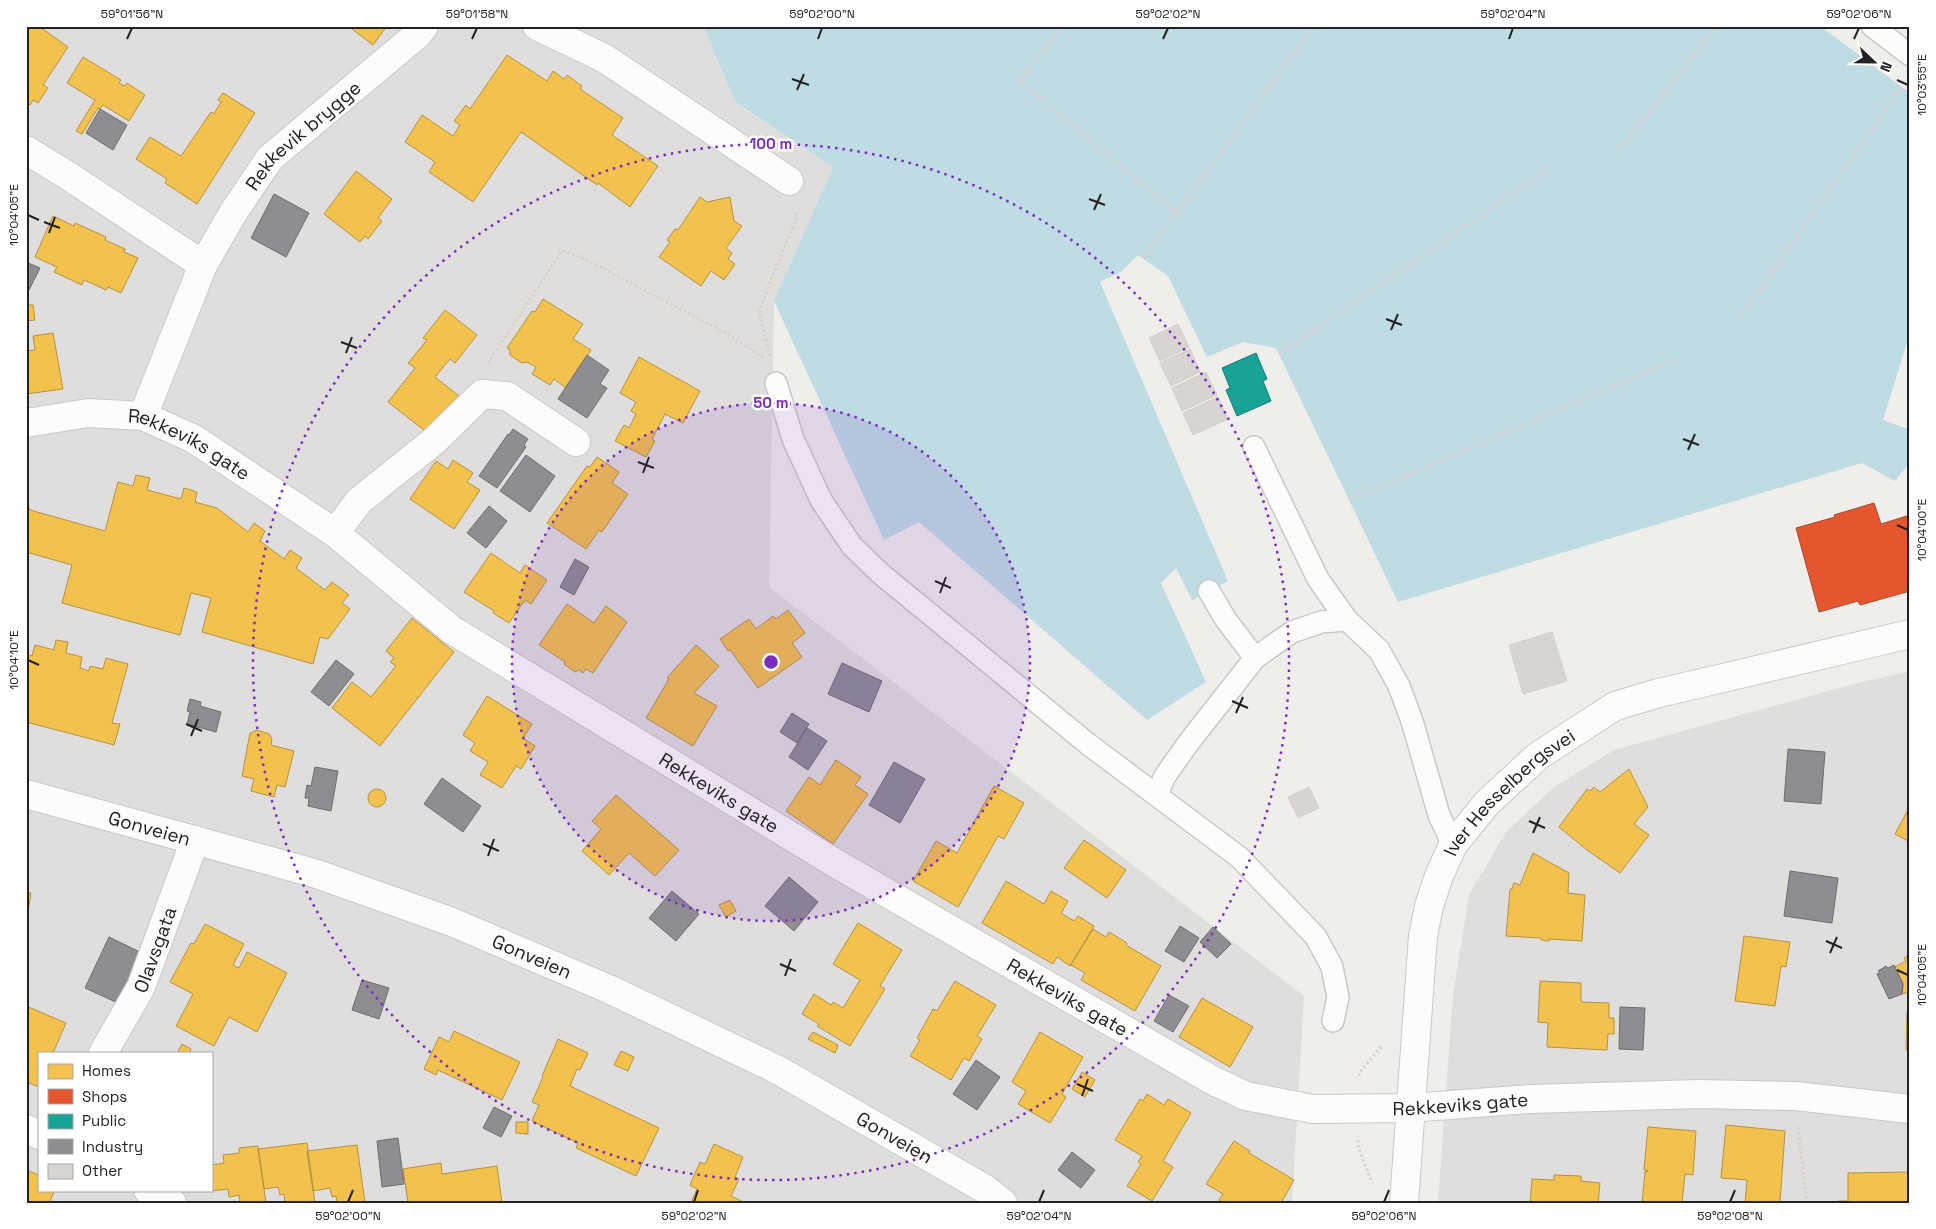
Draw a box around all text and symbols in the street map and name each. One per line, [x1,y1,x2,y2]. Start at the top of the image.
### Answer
text: 59°01'56"N [101,6,163,22]
text: 59°01'58"N [446,6,508,22]
text: 59°02'00"N [789,6,855,22]
text: 59°02'02"N [1135,6,1201,22]
text: 59°02'04"N [1481,6,1545,22]
text: 59°02'06"N [1826,6,1892,22]
north arrow [1848,38,1898,88]
text: 10°03'55"E [1914,54,1930,116]
text: N [1876,59,1896,75]
street label: Rekkevik brygge [240,75,366,195]
text: 100 m [750,134,792,153]
text: 10°04'05"E [6,184,22,246]
text: 50 m [753,393,789,412]
street label: Rekkeviks gate [127,403,255,486]
text: 10°04'00"E [1914,499,1930,561]
text: 10°04'10"E [6,630,22,690]
centre of rings [762,653,780,671]
street label: Iver Hesselbergsvei [1438,723,1580,860]
street label: Rekkeviks gate [654,747,784,839]
street label: Gonveien [105,805,193,852]
street label: Olavsgata [128,903,182,996]
street label: Gonveien [488,929,575,985]
text: 10°04'05"E [1914,944,1930,1006]
street label: Rekkeviks gate [1002,953,1133,1042]
legend [38,1052,212,1192]
text: Homes [82,1061,131,1080]
text: Shops [82,1087,127,1106]
street label: Rekkeviks gate [1392,1087,1529,1121]
street label: Gonveien [852,1106,937,1169]
text: Public [82,1111,126,1130]
text: Industry [82,1137,143,1156]
text: Other [82,1161,123,1180]
text: 59°02'00"N [315,1208,381,1224]
text: 59°02'02"N [661,1208,727,1224]
text: 59°02'04"N [1007,1208,1071,1224]
text: 59°02'06"N [1351,1208,1417,1224]
text: 59°02'08"N [1697,1208,1763,1224]

